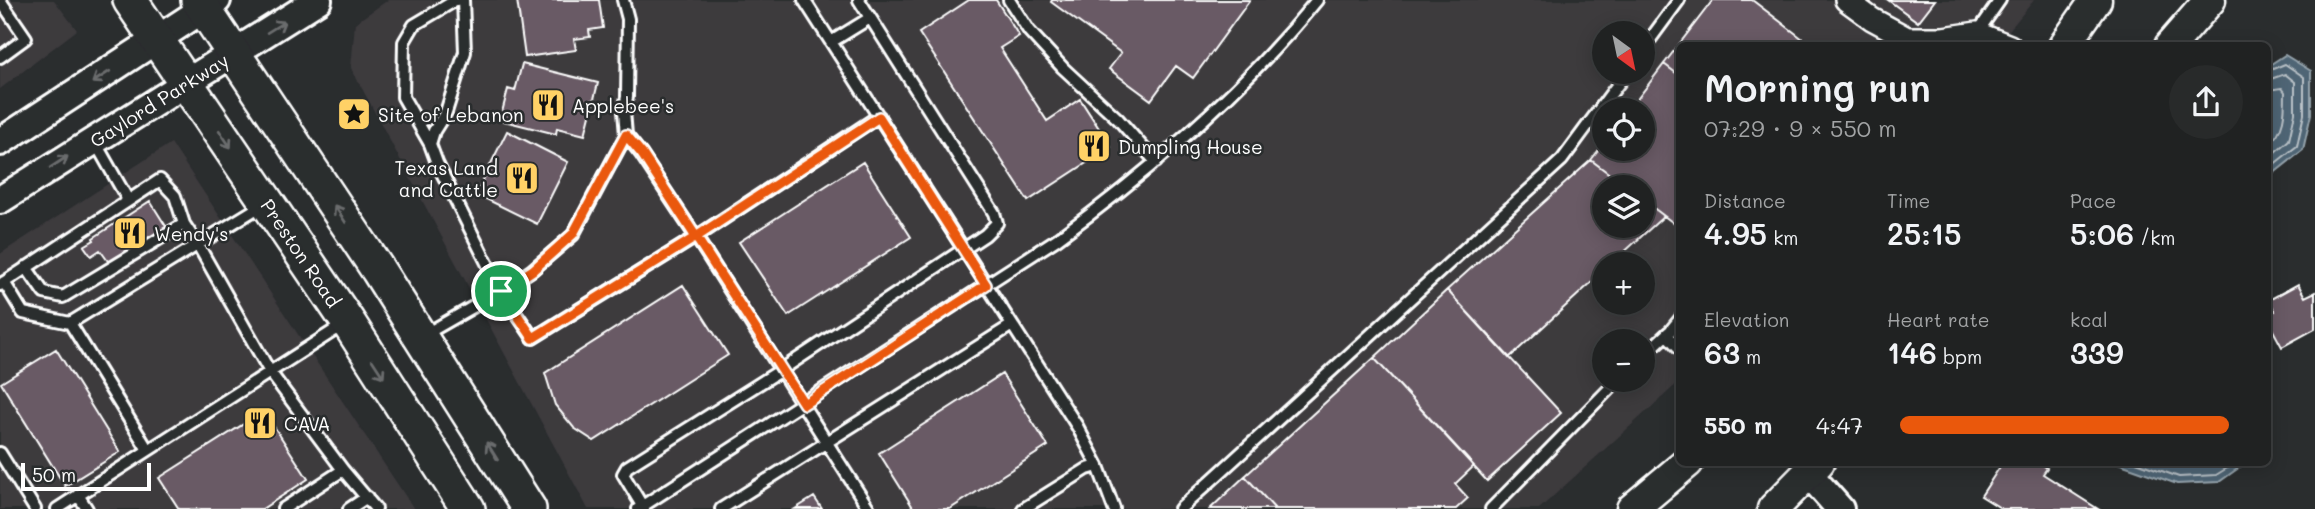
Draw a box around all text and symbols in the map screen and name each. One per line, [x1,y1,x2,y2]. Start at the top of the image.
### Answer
one-way arrow [265,19,285,33]
north arrow [1592,21,1656,84]
map controls [1592,21,1655,392]
street label: Gaylord Parkway [85,47,233,153]
text: Morning run [1704,62,1931,112]
button: share [2169,65,2243,139]
one-way arrow [91,70,111,84]
restaurant icon: Applebee's [529,86,567,124]
place label: Applebee's [572,93,674,118]
place icon: Site of Lebanon [335,95,373,133]
button: locate [1592,98,1655,161]
place label: Site of Lebanon [378,102,523,127]
text: 07:29 · 9 × 550 m [1704,113,1897,143]
restaurant icon: Dumpling House [1075,127,1113,165]
one-way arrow [217,129,232,148]
place label: Dumpling House [1118,134,1263,159]
one-way arrow [49,155,68,169]
place label: Texas Land and Cattle [394,155,498,202]
restaurant icon: Texas Land and Cattle [503,159,541,197]
button: layers [1592,175,1655,238]
text: Distance [1704,188,1786,213]
text: Time [1887,188,1930,213]
text: Pace [2070,188,2116,213]
street label: Preston Road [255,194,347,312]
one-way arrow [333,204,347,224]
text: 4.95 [1704,213,1767,253]
text: 25:15 [1887,213,1962,253]
text: 5:06 [2070,213,2134,253]
restaurant icon: Wendy's [111,214,149,252]
place label: Wendy's [154,221,228,246]
text: km [1767,225,1798,250]
text: /km [2134,225,2175,250]
button: + [1592,252,1655,315]
pin [471,261,531,321]
icon: arrive [482,272,520,310]
text: Elevation [1704,307,1789,332]
text: Heart rate [1887,307,1990,332]
text: kcal [2070,307,2108,332]
button: − [1592,329,1655,392]
text: 63 [1704,332,1740,372]
text: 146 [1887,332,1937,372]
text: 339 [2070,332,2124,372]
text: m [1740,344,1761,369]
text: bpm [1937,344,1982,369]
one-way arrow [371,359,386,378]
restaurant icon: CAVA [241,404,279,442]
text: 550 m [1704,410,1772,440]
text: 4:47 [1816,410,1863,440]
place label: CAVA [284,411,330,436]
one-way arrow [485,442,499,462]
scale bar [21,460,150,492]
text: 50 m [32,462,76,487]

